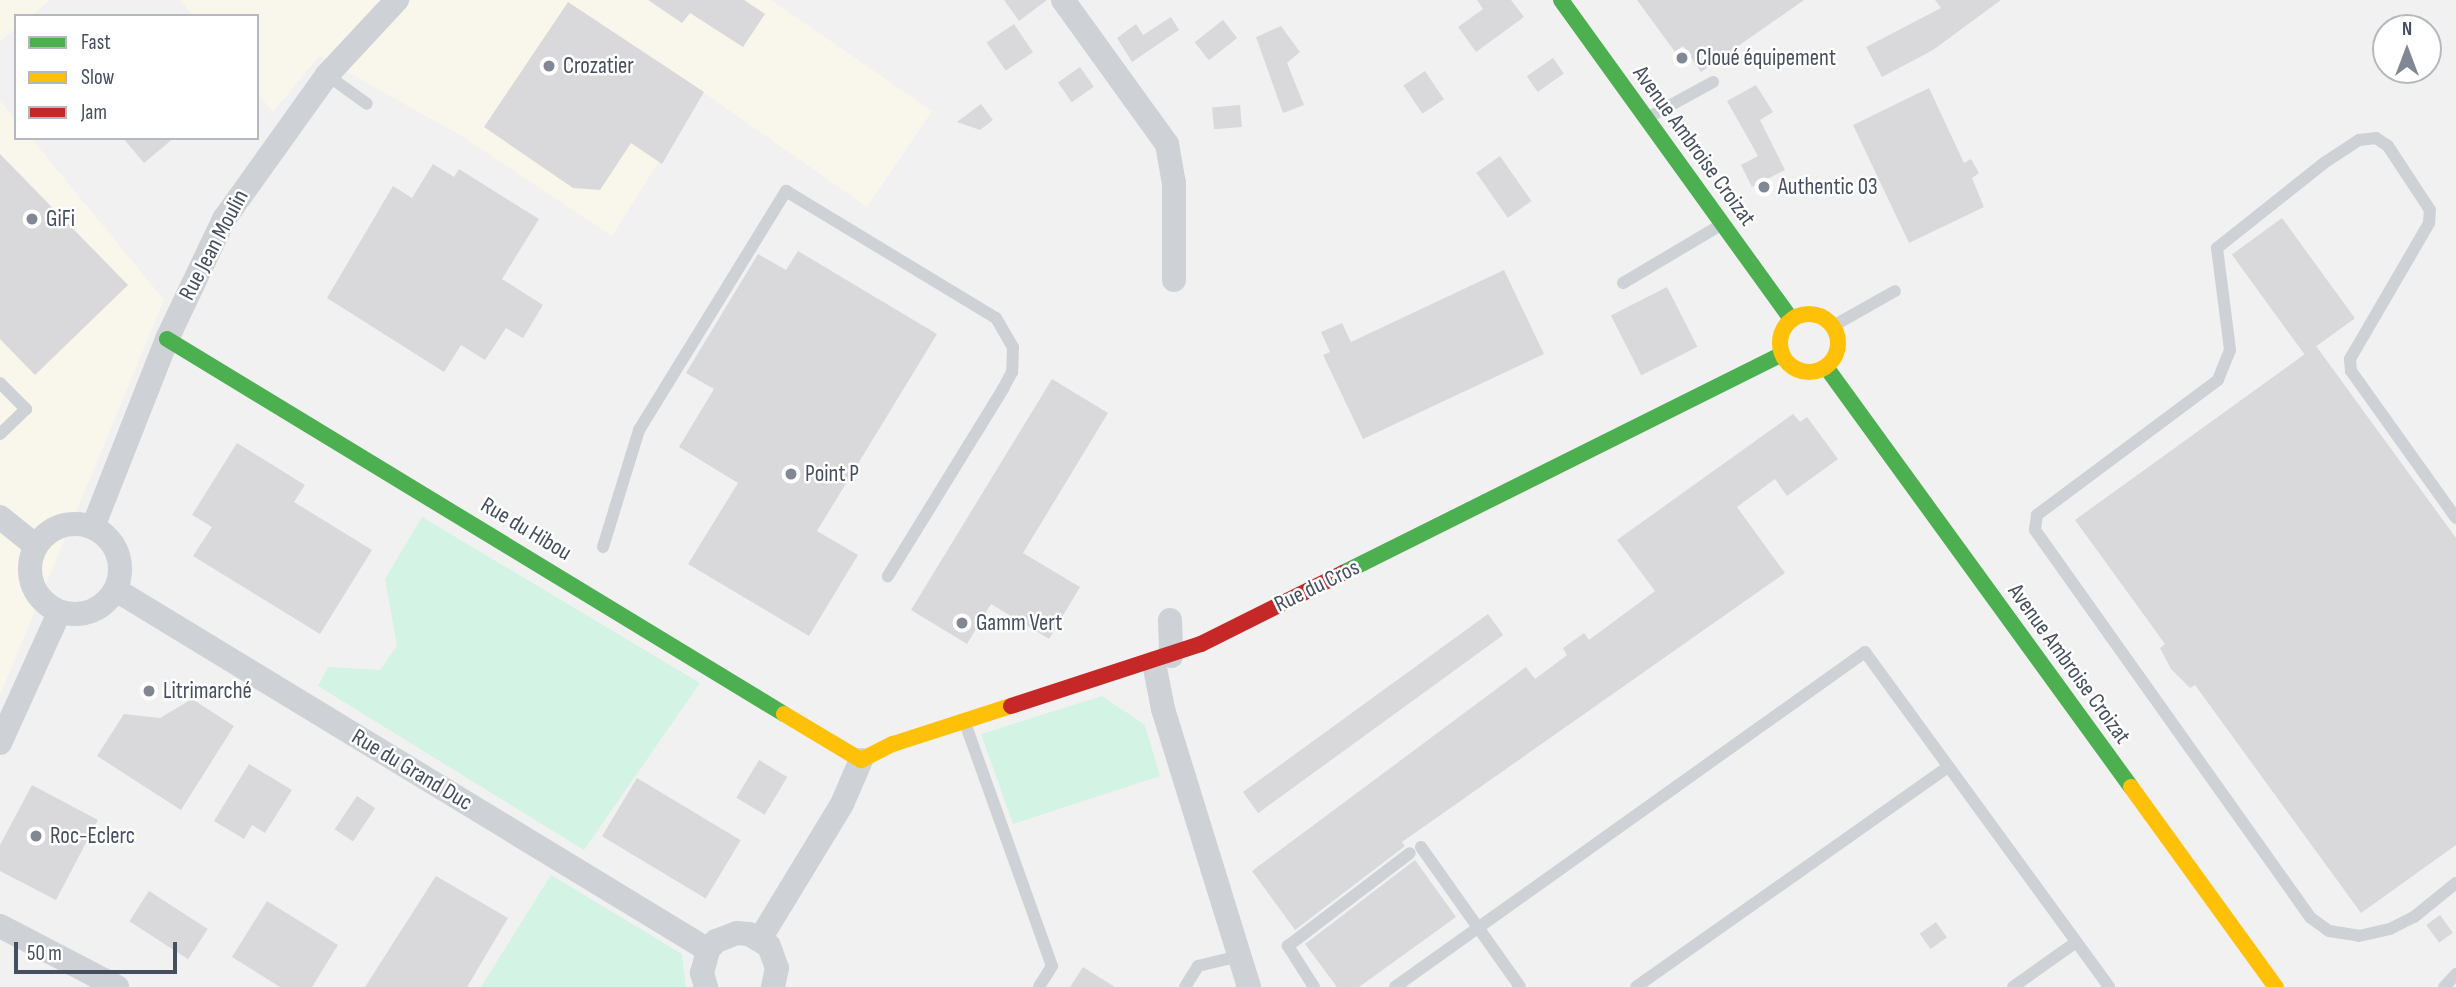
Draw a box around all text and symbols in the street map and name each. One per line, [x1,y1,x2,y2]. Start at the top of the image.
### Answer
legend [14,14,259,140]
north arrow [2372,14,2442,84]
text: N [2402,18,2412,41]
text: Fast [81,30,111,55]
place label: Cloué équipement [1696,44,1836,72]
marker: Cloué équipement [1674,50,1690,66]
place label: Crozatier [563,52,634,80]
marker: Crozatier [541,58,557,74]
street label: Avenue Ambroise Croizat [1627,61,1761,231]
text: Slow [81,65,114,90]
text: Jam [81,100,107,125]
place label: Authentic 03 [1778,173,1878,201]
marker: Authentic 03 [1756,179,1772,195]
street label: Rue Jean Moulin [173,185,255,305]
place label: GiFi [46,205,75,233]
marker: GiFi [24,211,40,227]
place label: Point P [805,460,859,488]
marker: Point P [783,466,799,482]
street label: Rue du Hibou [476,491,576,567]
street label: Rue du Cros [1270,554,1364,618]
street label: Avenue Ambroise Croizat [2002,579,2136,749]
place label: Gamm Vert [976,609,1062,637]
marker: Gamm Vert [954,615,970,631]
place label: Litrimarché [163,677,252,705]
marker: Litrimarché [141,683,157,699]
street label: Rue du Grand Duc [347,723,477,817]
place label: Roc-Eclerc [50,822,135,850]
marker: Roc-Eclerc [28,828,44,844]
scale bar [18,928,180,972]
text: 50 m [27,941,62,966]

